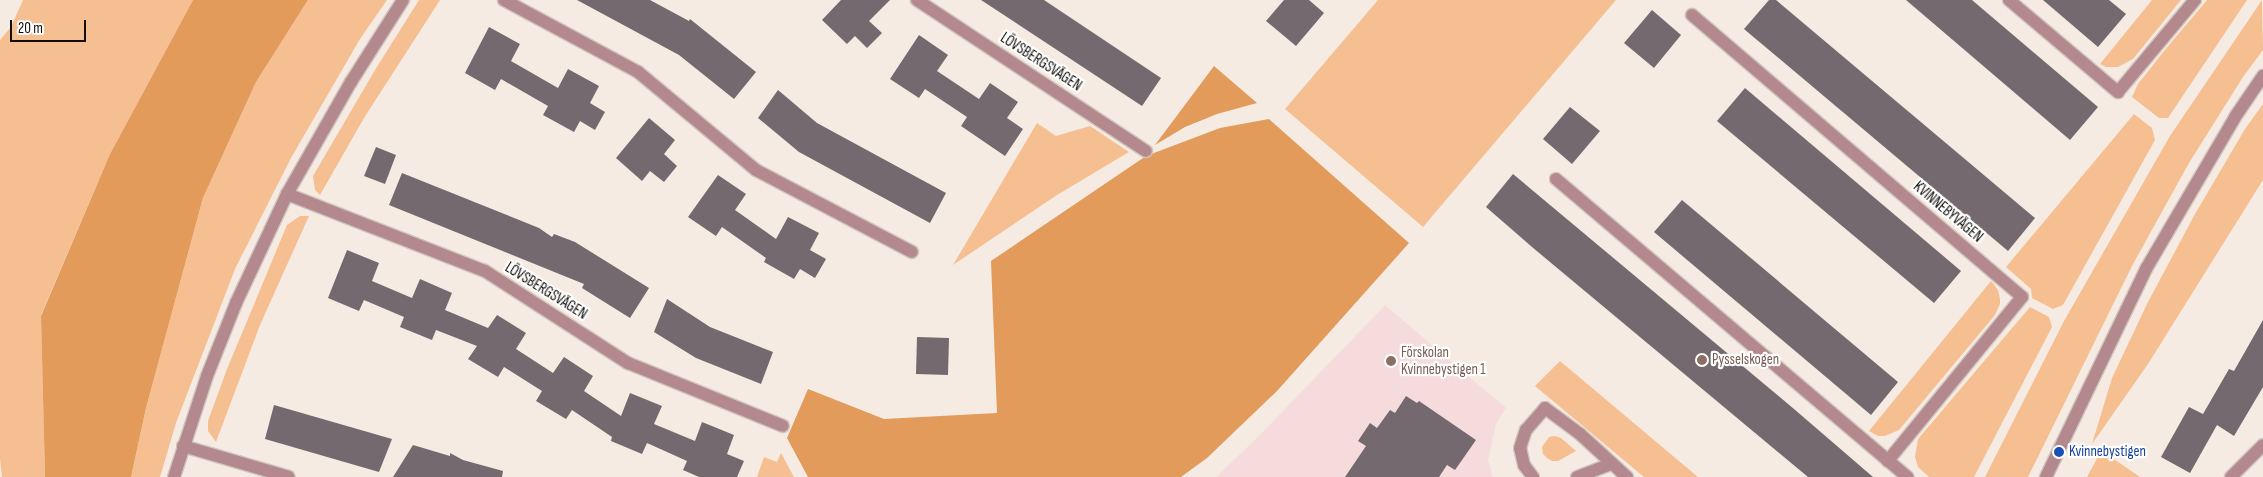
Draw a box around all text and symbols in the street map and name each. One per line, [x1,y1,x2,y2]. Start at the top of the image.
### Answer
scale bar [12,10,89,42]
text: 20 m [18,19,43,38]
street label: LÖVSBERGSVÄGEN [997,29,1085,95]
street label: KVINNEBYVÄGEN [1910,178,1986,246]
street label: LÖVSBERGSVÄGEN [502,259,590,323]
place label: Förskolan Kvinnebystigen 1 [1401,343,1486,378]
place label: Pysselskogen [1712,351,1779,369]
marker: Pysselskogen [1696,354,1708,366]
marker: Förskolan Kvinnebystigen 1 [1385,355,1397,367]
place label: Kvinnebystigen [2069,443,2146,461]
marker: Kvinnebystigen [2053,446,2065,458]

